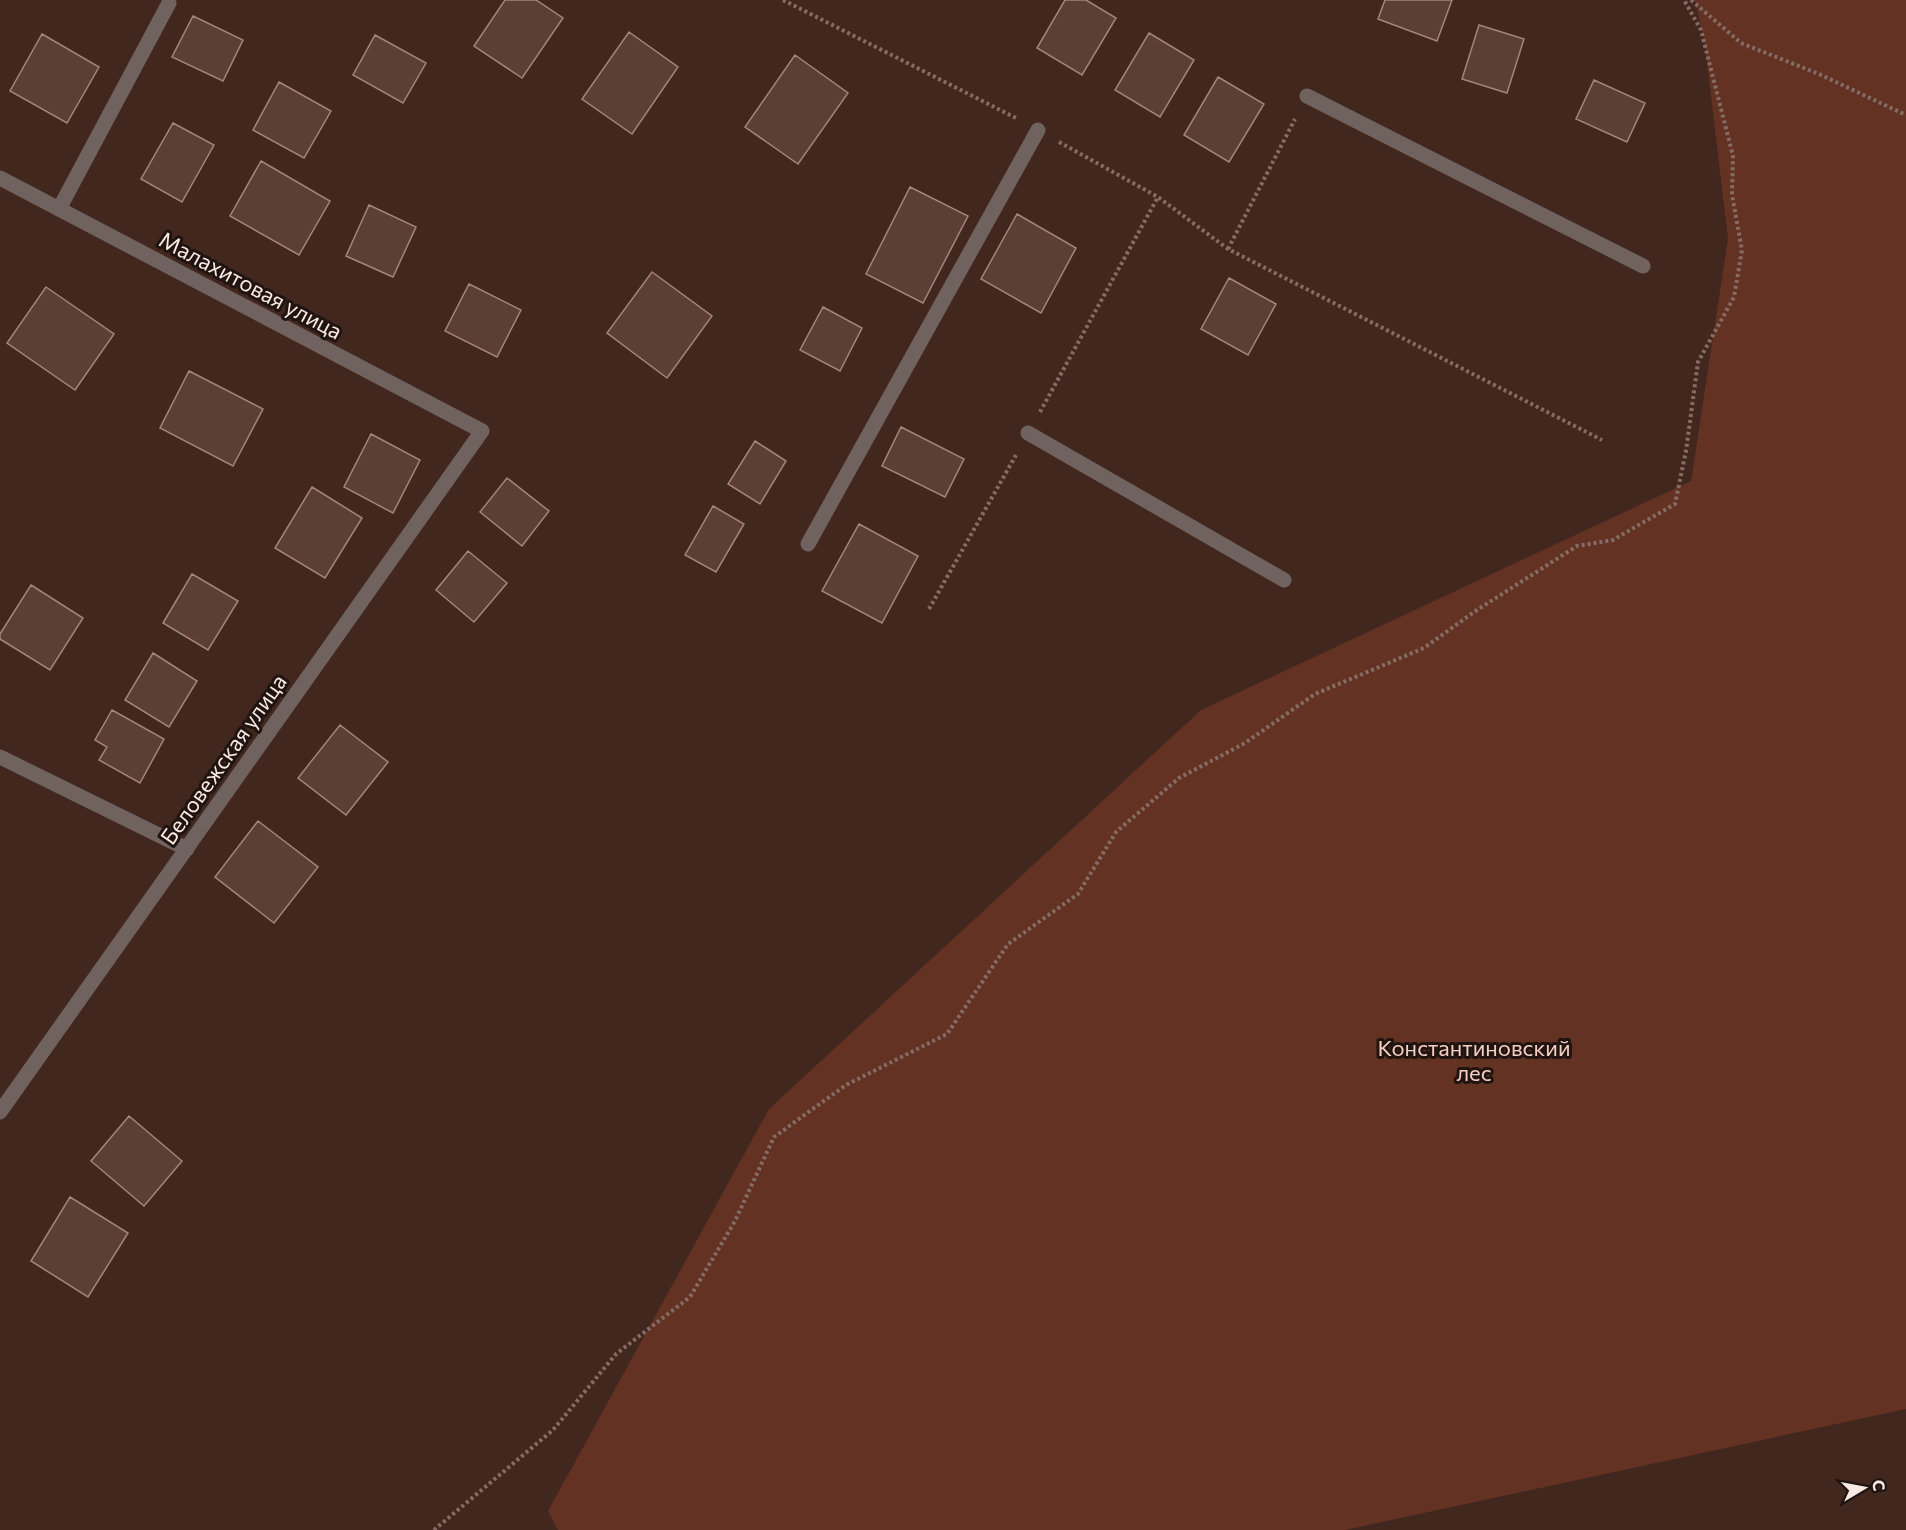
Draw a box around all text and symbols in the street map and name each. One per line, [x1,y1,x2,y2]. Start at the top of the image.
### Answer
street label: Малахитовая улица [155,225,347,345]
street label: Беловежская улица [154,669,292,849]
park label: Константиновский лес [1377,1034,1571,1086]
north arrow [1834,1458,1894,1518]
text: С [1869,1478,1890,1492]

